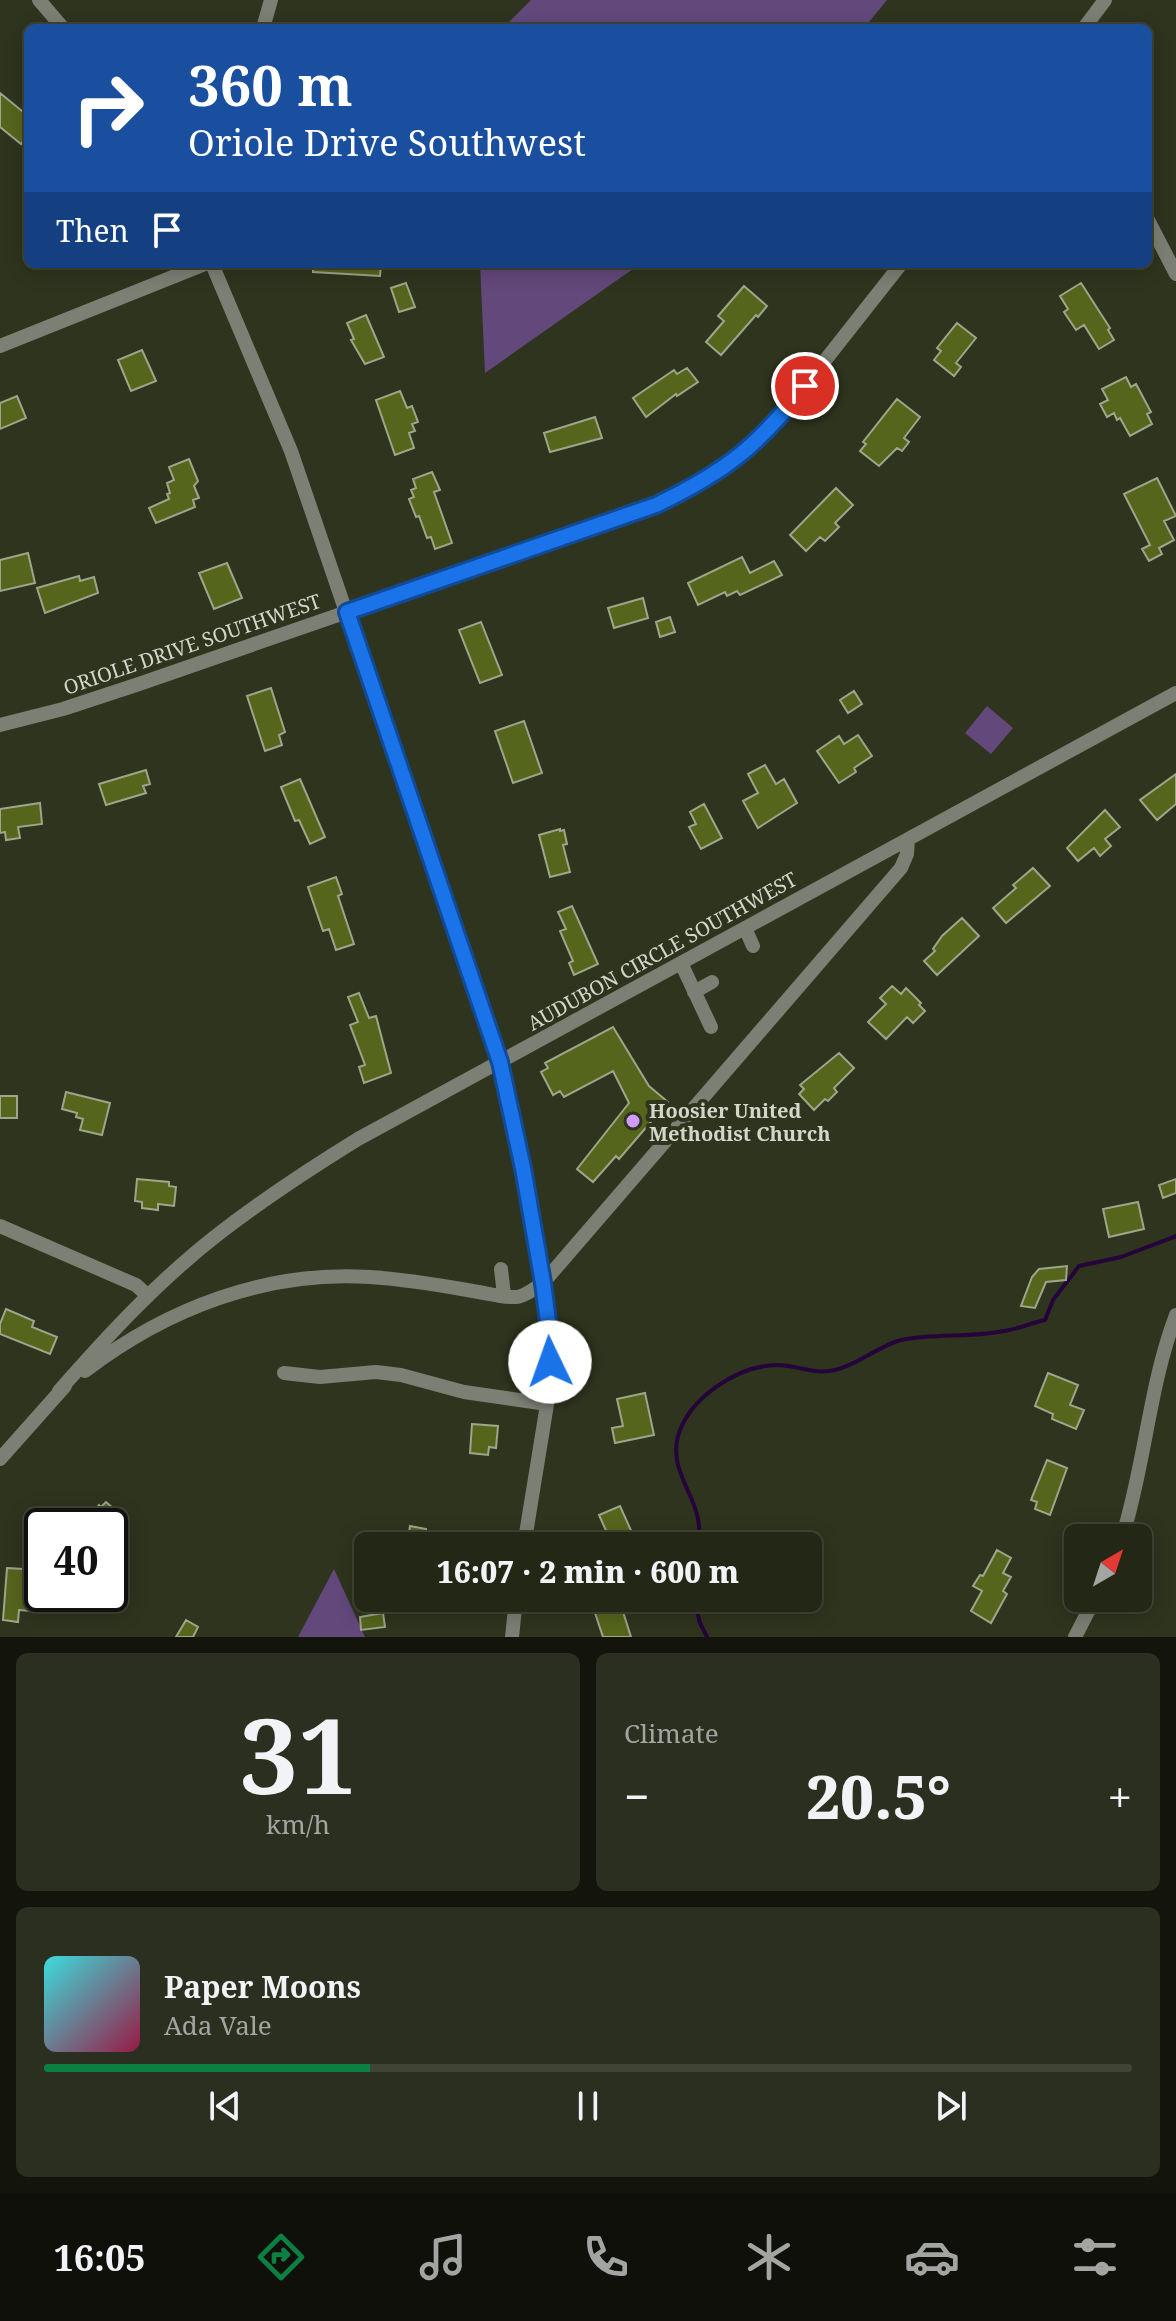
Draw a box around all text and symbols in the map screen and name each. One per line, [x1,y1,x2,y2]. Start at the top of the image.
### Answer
text: 360 m [188,46,353,122]
icon: right [56,56,160,160]
text: Oriole Drive Southwest [188,118,586,167]
icon: arrive [145,208,189,252]
text: Then [56,210,129,251]
pin [771,352,839,420]
icon: arrive [783,364,827,408]
street label: ORIOLE DRIVE SOUTHWEST [60,587,324,701]
street label: AUDUBON CIRCLE SOUTHWEST [522,865,802,1037]
place label: Hoosier United Methodist Church [649,1097,831,1147]
marker: Hoosier United Methodist Church [624,1112,642,1130]
position arrow [508,1320,592,1404]
speed limit sign: 40 [24,1508,128,1612]
north arrow [1064,1524,1152,1612]
map controls [1064,1524,1152,1612]
text: 16:07 · 2 min · 600 m [437,1551,739,1592]
text: 31 [239,1683,357,1824]
text: Climate [624,1715,719,1751]
text: 20.5° [806,1755,951,1837]
text: − [624,1766,649,1826]
text: + [1107,1766,1132,1826]
text: km/h [266,1806,330,1842]
text: Paper Moons [164,1966,361,2007]
text: Ada Vale [164,2007,272,2043]
icon: previous [203,2084,247,2128]
icon: pause [566,2084,610,2128]
icon: next [929,2084,973,2128]
icon: directions [253,2229,309,2285]
icon: music [415,2229,471,2285]
icon: phone [578,2229,634,2285]
icon: climate [741,2229,797,2285]
icon: car [904,2229,960,2285]
icon: filters [1067,2229,1123,2285]
text: 16:05 [53,2233,146,2282]

